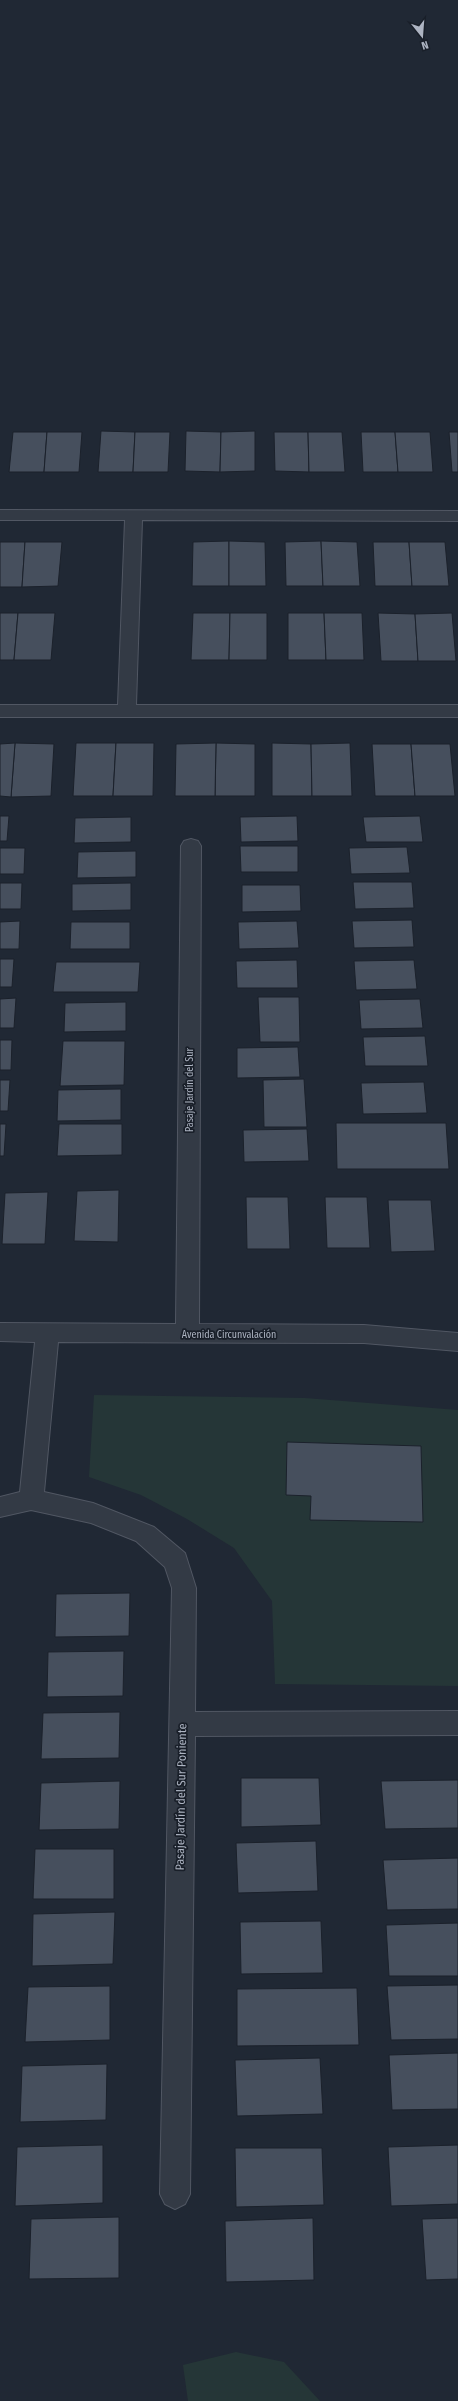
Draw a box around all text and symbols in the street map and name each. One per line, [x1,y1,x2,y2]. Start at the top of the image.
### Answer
north arrow [402,16,442,56]
text: N [420,38,430,52]
street label: Pasaje Jardín del Sur [183,1048,196,1132]
street label: Avenida Circunvalación [182,1329,276,1341]
street label: Pasaje Jardín del Sur Poniente [173,1723,189,1871]

